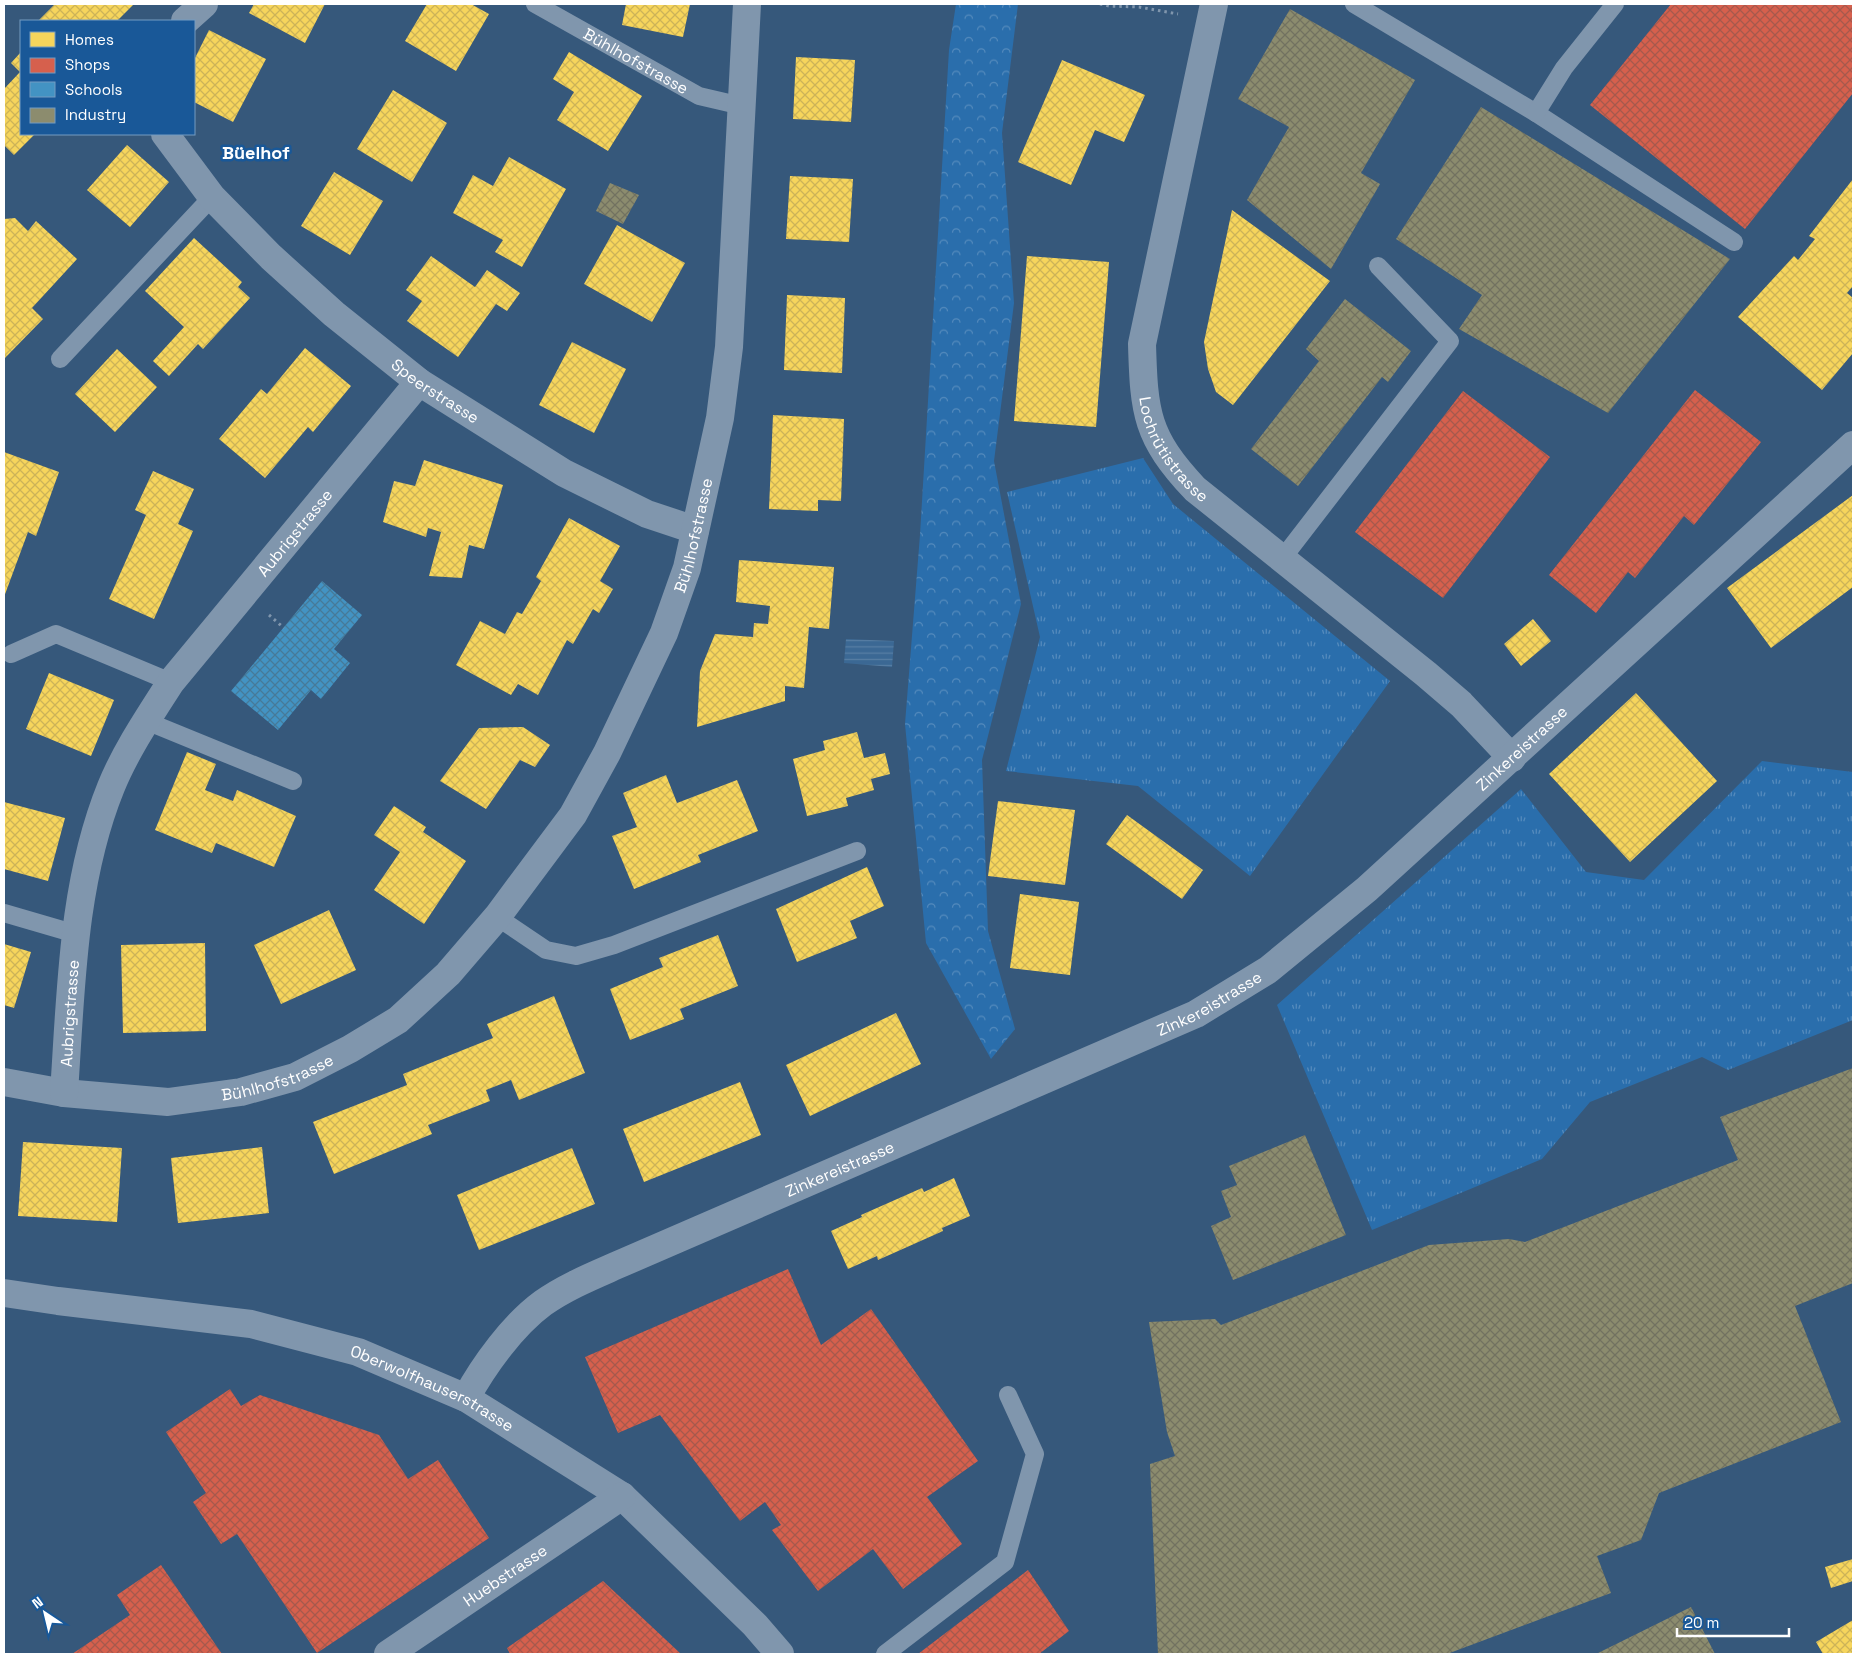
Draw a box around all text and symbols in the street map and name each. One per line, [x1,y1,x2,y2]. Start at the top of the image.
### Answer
legend [20,20,195,135]
street label: Bühlhofstrasse [580,23,692,99]
text: Homes [65,30,114,49]
text: Shops [65,55,110,74]
text: Schools [65,80,123,99]
text: Industry [65,105,126,124]
district label: Büelhof [222,141,290,164]
street label: Speerstrasse [387,354,483,428]
street label: Lochrütistrasse [1134,395,1213,507]
street label: Bühlhofstrasse [669,476,717,596]
street label: Aubrigstrasse [253,485,337,581]
street label: Zinkereistrasse [1472,701,1572,795]
street label: Aubrigstrasse [56,959,84,1068]
street label: Zinkereistrasse [1154,966,1266,1041]
street label: Bühlhofstrasse [220,1049,337,1106]
street label: Zinkereistrasse [782,1136,897,1202]
street label: Oberwolfhauserstrasse [348,1340,518,1436]
street label: Huebstrasse [459,1540,551,1611]
north arrow [20,1588,70,1638]
text: N [29,1592,47,1612]
scale bar [1677,1606,1790,1638]
text: 20 m [1684,1613,1719,1632]

